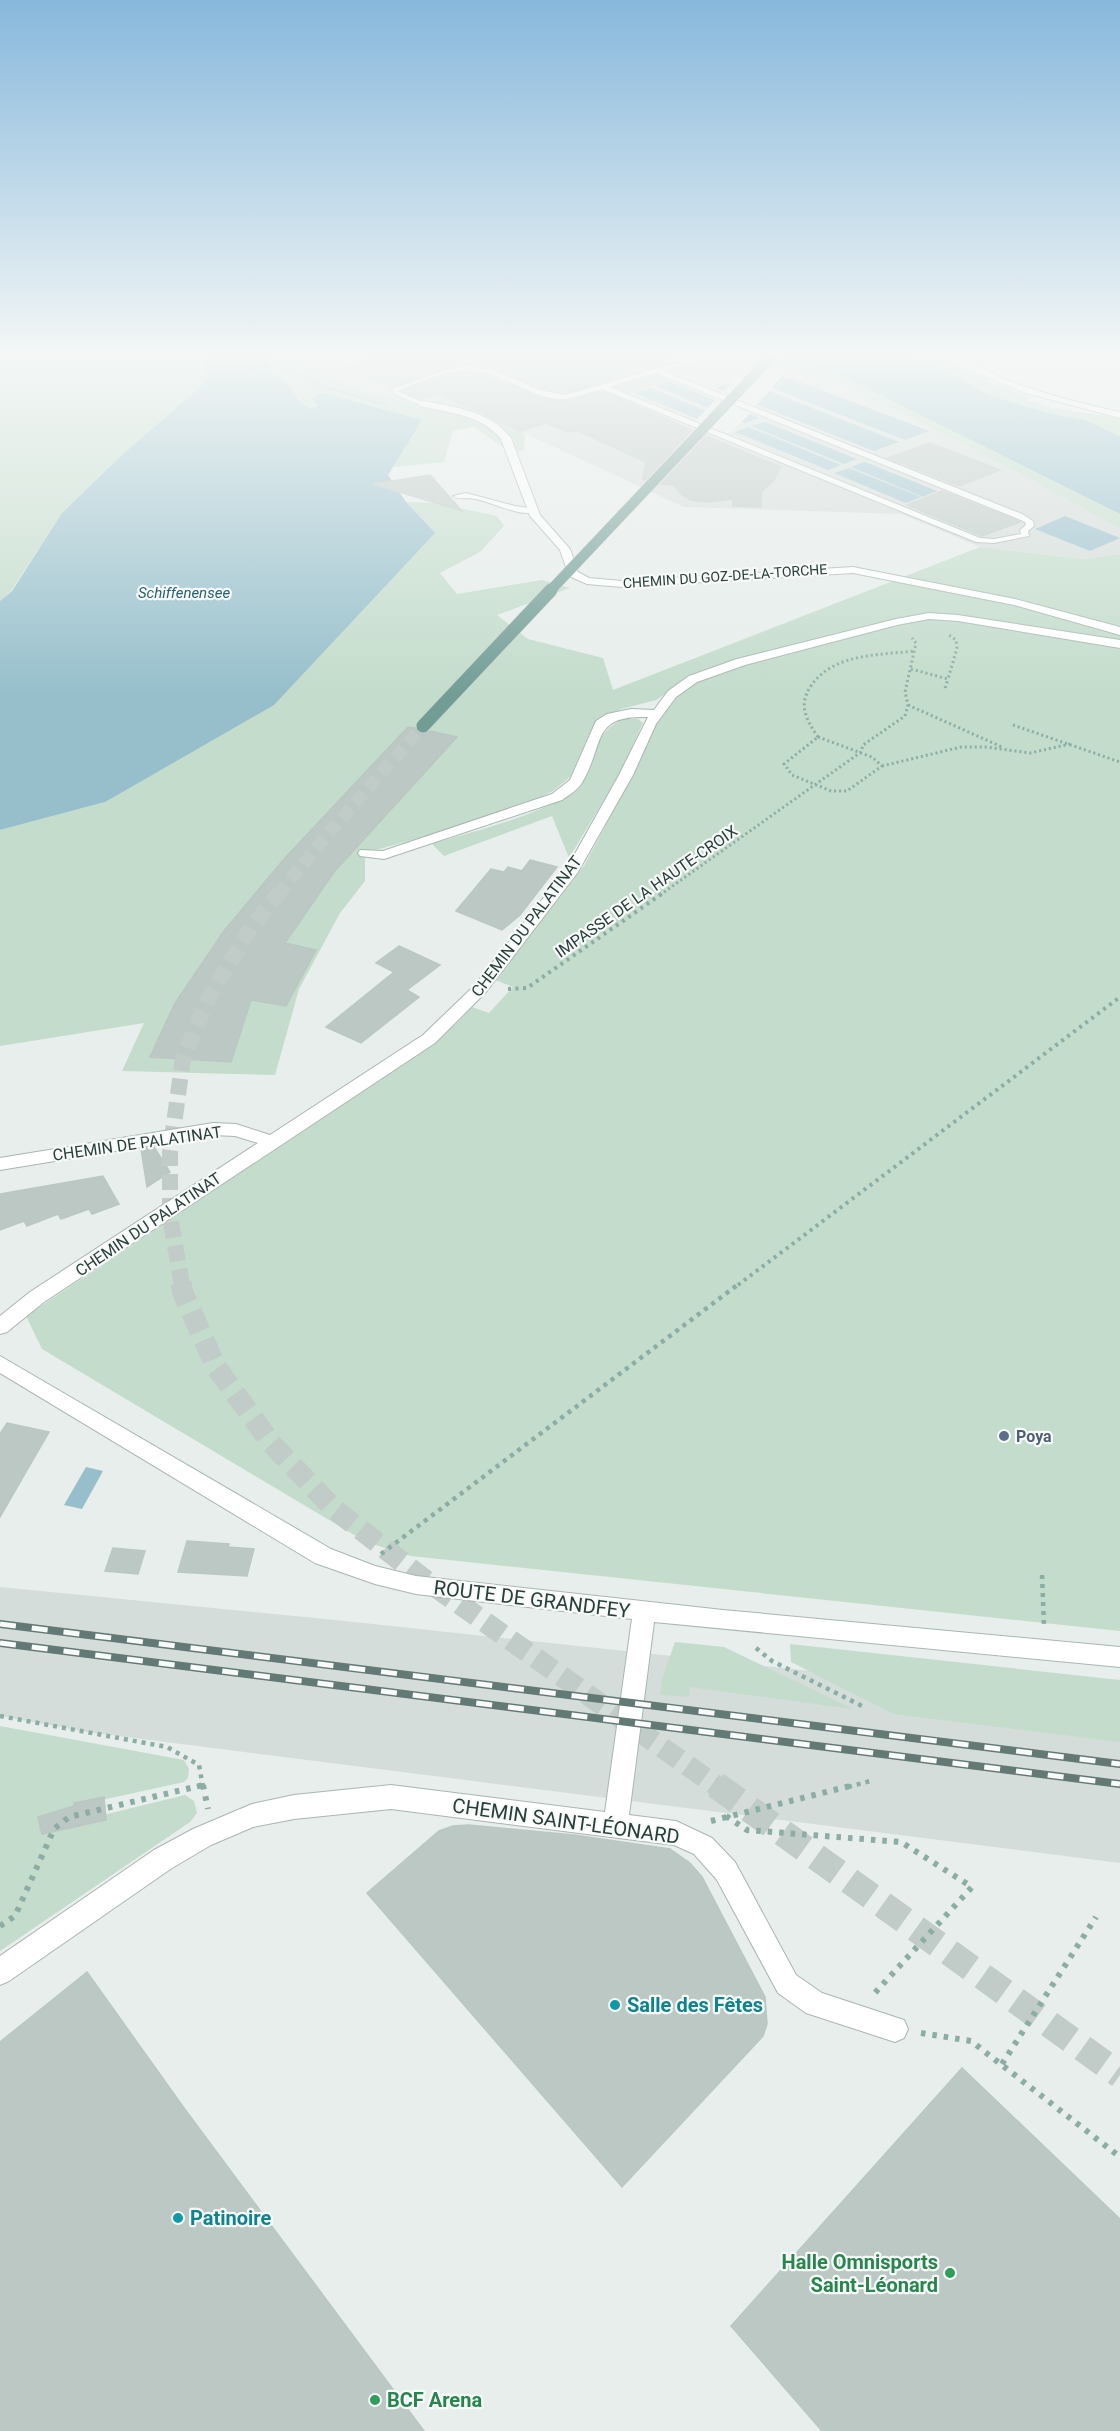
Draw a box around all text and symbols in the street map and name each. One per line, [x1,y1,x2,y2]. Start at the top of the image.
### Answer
street label: CHEMIN DU GOZ-DE-LA-TORCHE [622,561,828,591]
water label: Schiffenensee [138,584,230,602]
street label: IMPASSE DE LA HAUTE-CROIX [552,821,741,962]
street label: CHEMIN DU PALATINAT [467,852,586,1001]
street label: CHEMIN DE PALATINAT [51,1122,223,1165]
street label: CHEMIN DU PALATINAT [72,1168,225,1280]
place label: Poya [1016,1427,1052,1446]
marker: Poya [997,1429,1011,1443]
street label: ROUTE DE GRANDFEY [432,1575,632,1623]
street label: CHEMIN SAINT-LÉONARD [451,1793,681,1849]
place label: Salle des Fêtes [627,1993,763,2017]
marker: Salle des Fêtes [608,1998,622,2012]
place label: Patinoire [190,2206,271,2230]
marker: Patinoire [171,2211,185,2225]
place label: Halle Omnisports Saint-Léonard [782,2250,938,2297]
marker: Halle Omnisports Saint-Léonard [943,2266,957,2280]
place label: BCF Arena [387,2388,482,2412]
marker: BCF Arena [368,2393,382,2407]

